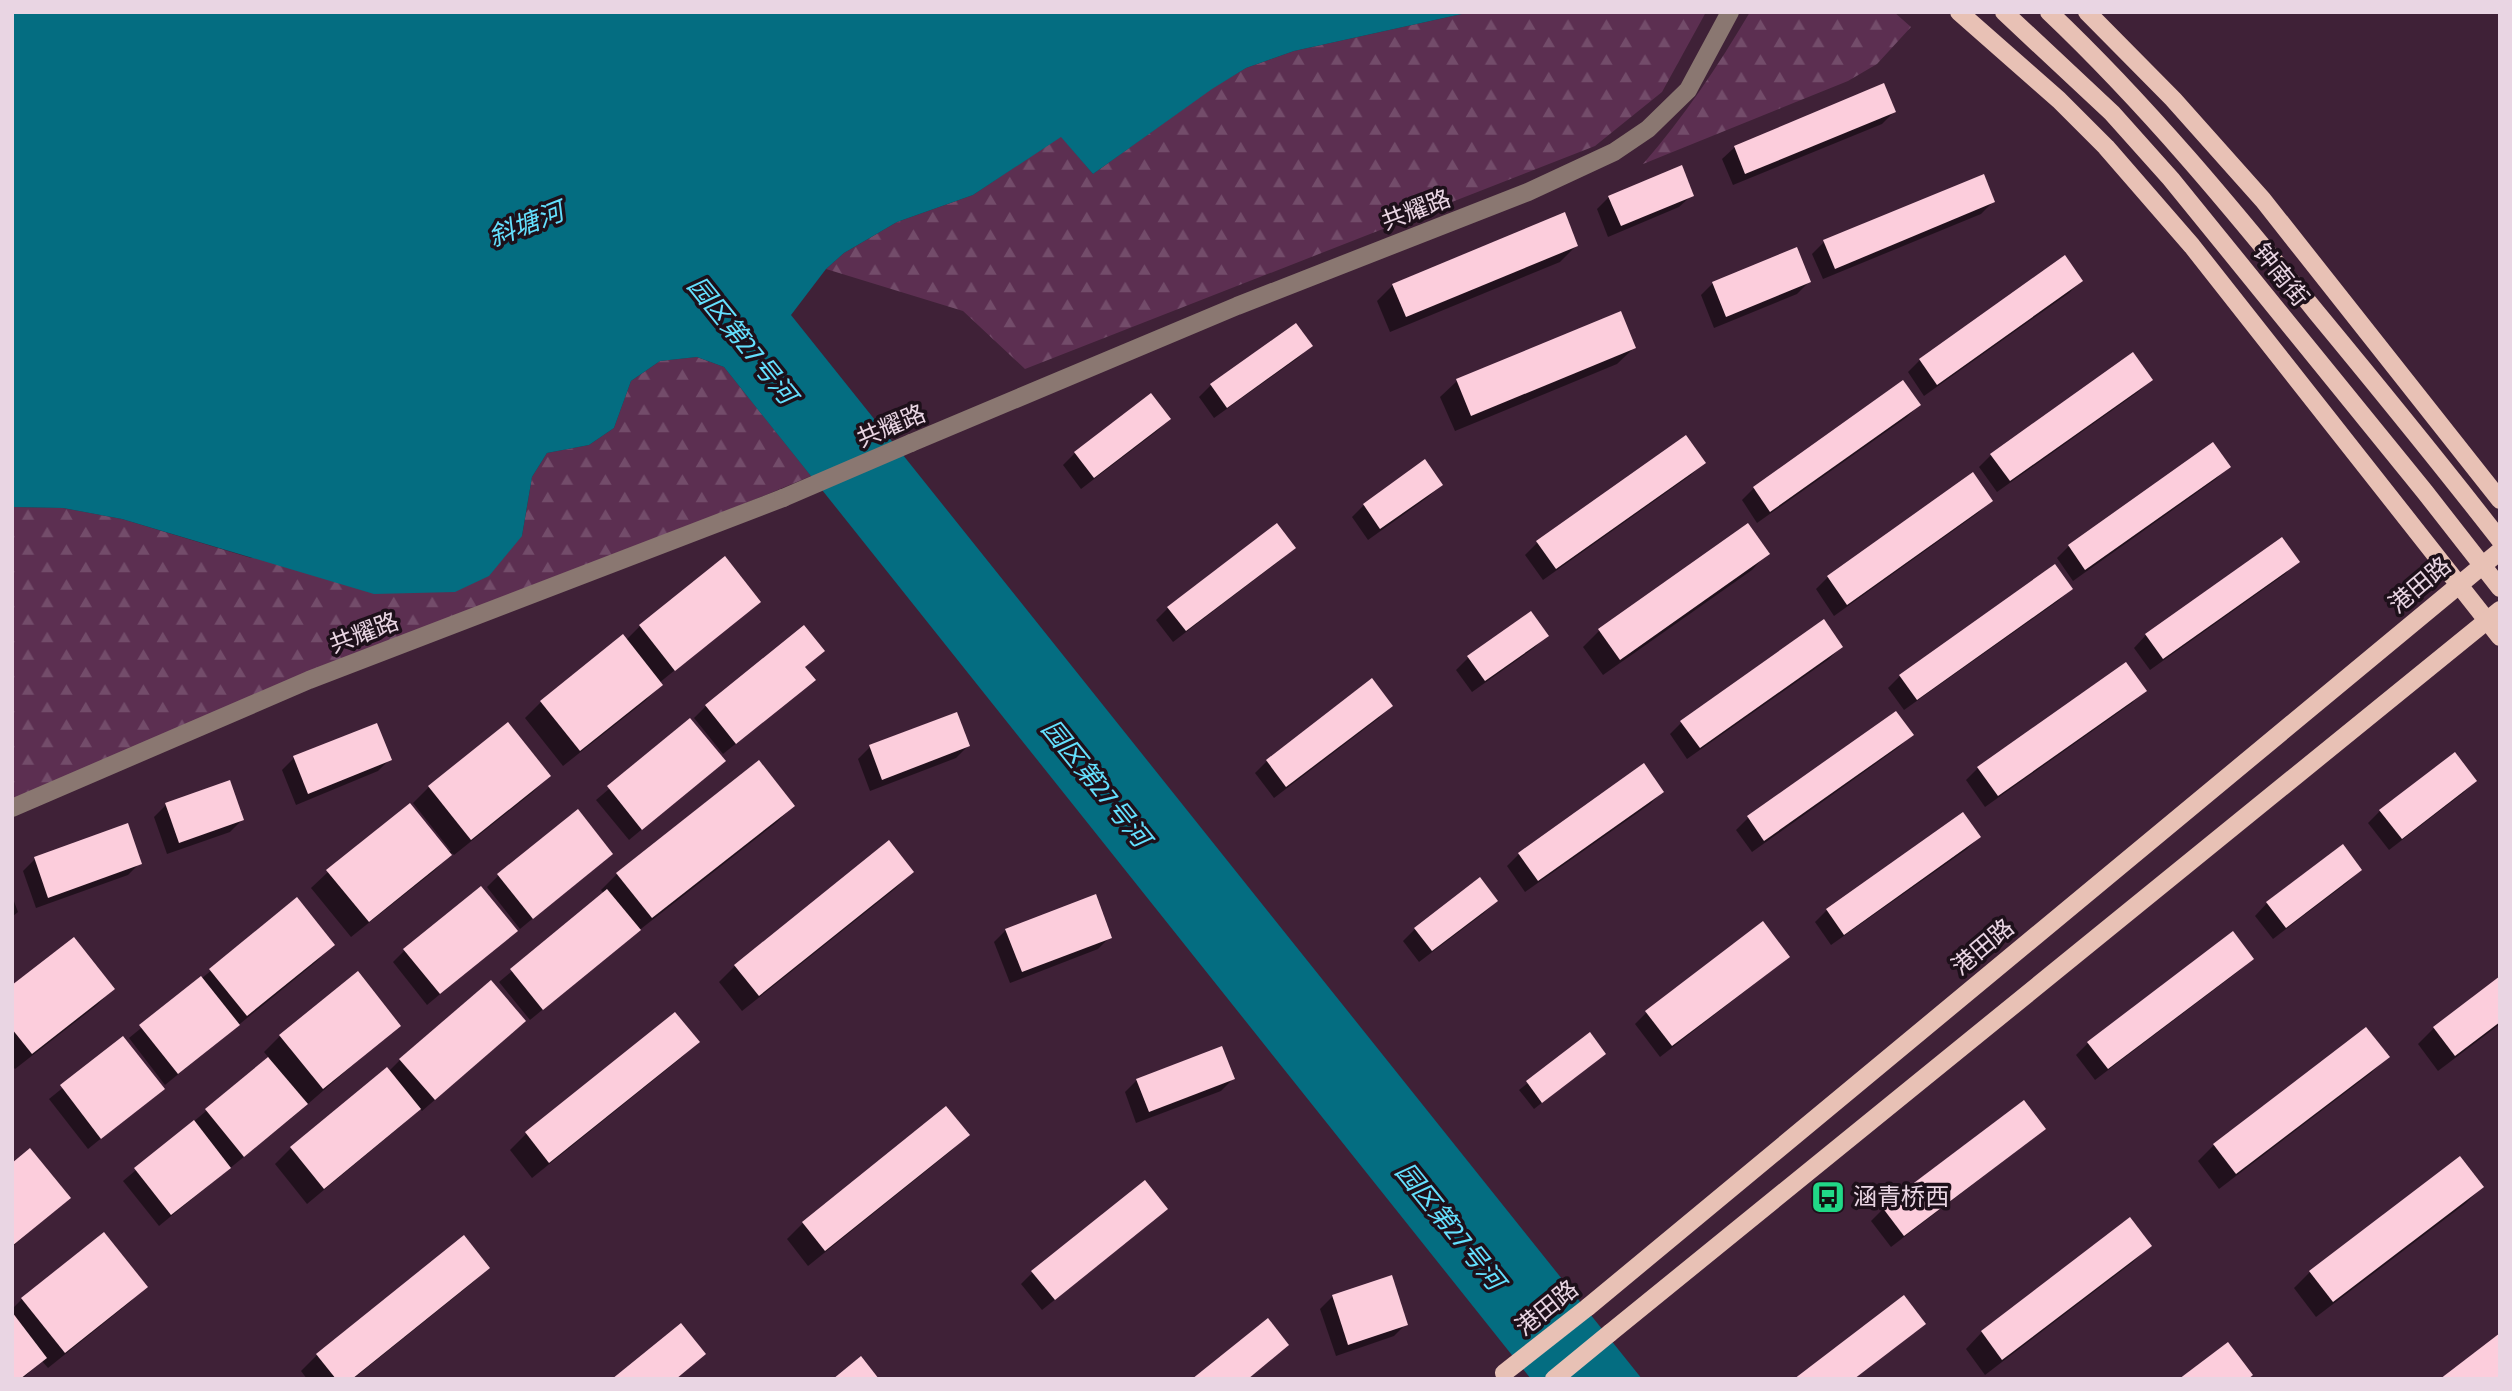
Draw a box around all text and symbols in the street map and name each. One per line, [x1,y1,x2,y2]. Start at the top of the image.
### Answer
street label: 共耀路 [1377,184,1454,235]
water label: 斜塘河 [484,194,572,252]
street label: 钟南街 [2248,238,2315,311]
water label: 园区第27号河 [682,271,805,413]
street label: 共耀路 [852,399,929,452]
street label: 港田路 [2383,551,2456,618]
street label: 共耀路 [325,607,402,658]
water label: 园区第27号河 [1036,714,1159,856]
street label: 港田路 [1946,913,2019,980]
water label: 园区第27号河 [1390,1157,1513,1299]
bus stop icon: 涵青桥西 [1809,1178,1847,1216]
place label: 涵青桥西 [1853,1183,1949,1210]
street label: 港田路 [1510,1274,1583,1341]

